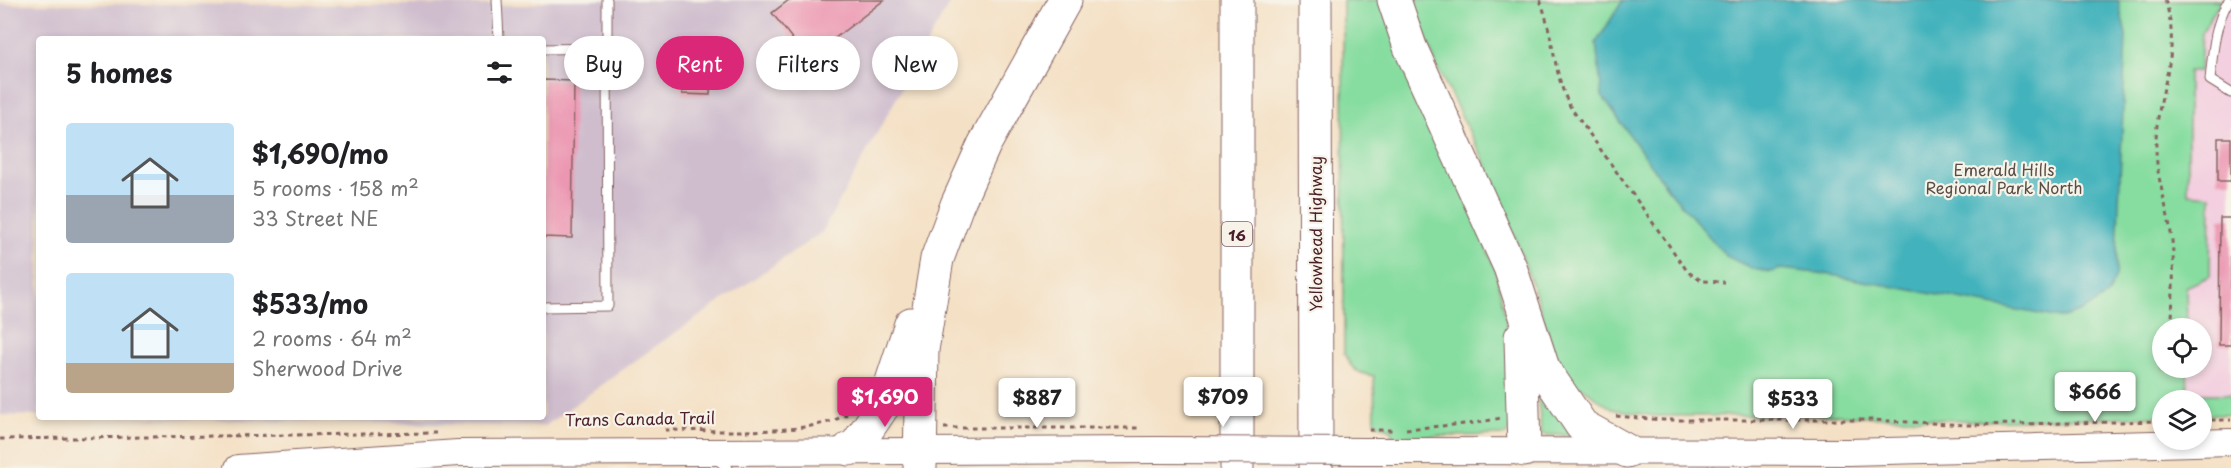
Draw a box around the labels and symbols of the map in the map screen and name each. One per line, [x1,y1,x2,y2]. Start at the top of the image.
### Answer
street label: Yellowhead Highway [1303,156,1327,312]
park label: Emerald Hills Regional Park North [1925,157,2083,199]
road number: 16 [1222,222,1252,246]
pin: $666 [2059,372,2131,423]
pin: $1,690 [836,377,934,428]
pin: $709 [1187,377,1259,428]
pin: $887 [1001,378,1073,429]
pin: $533 [1757,379,1829,430]
street label: Trans Canada Trail [565,405,715,431]

